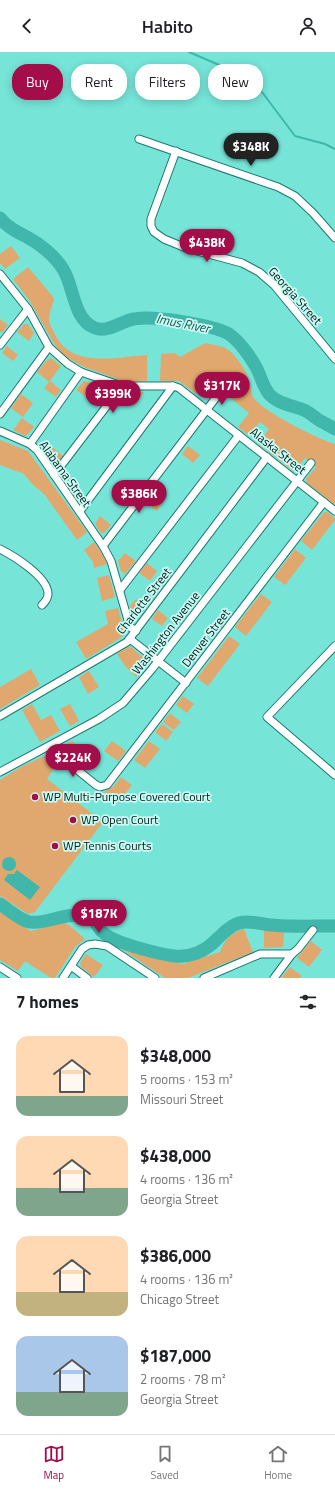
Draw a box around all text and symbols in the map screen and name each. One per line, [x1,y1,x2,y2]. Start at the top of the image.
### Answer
text: Habito [142,13,193,40]
icon: back [16,15,38,37]
icon: person [297,15,319,37]
chip: Buy [12,64,63,100]
chip: Rent [71,64,127,100]
chip: Filters [135,64,200,100]
chip: New [208,64,263,100]
pin: $348K [223,133,279,167]
text: $348K [233,136,269,156]
pin: $438K [179,229,235,263]
text: $438K [189,232,225,252]
street label: Georgia Street [264,262,327,329]
water label: Imus River [155,308,213,338]
pin: $317K [194,372,250,406]
text: $317K [204,375,240,395]
pin: $399K [85,380,141,414]
text: $399K [95,383,131,403]
street label: Alaska Street [246,423,311,479]
street label: Alabama Street [35,437,96,511]
pin: $386K [111,480,167,514]
text: $386K [121,483,157,503]
street label: Charlotte Street [111,563,176,638]
street label: Washington Avenue [127,587,204,678]
street label: Denver Street [177,604,235,671]
pin: $224K [45,744,101,778]
text: $224K [55,747,91,767]
place label: WP Multi-Purpose Covered Court [43,787,211,806]
marker: WP Multi-Purpose Covered Court [30,792,40,802]
place label: WP Open Court [81,810,159,829]
marker: WP Open Court [68,815,78,825]
place label: WP Tennis Courts [63,836,152,855]
marker: WP Tennis Courts [50,841,60,851]
pin: $187K [71,900,127,934]
text: $187K [81,903,117,923]
text: 7 homes [16,989,79,1015]
icon: filters [297,991,319,1013]
text: $348,000 [140,1043,211,1069]
icon: home [48,1052,96,1100]
text: 5 rooms · 153 m² [140,1069,233,1089]
text: Missouri Street [140,1089,223,1109]
text: $438,000 [140,1143,211,1169]
icon: home [48,1152,96,1200]
text: 4 rooms · 136 m² [140,1169,233,1189]
text: Georgia Street [140,1189,218,1209]
text: $386,000 [140,1243,211,1269]
icon: home [48,1252,96,1300]
text: 4 rooms · 136 m² [140,1269,233,1289]
text: Chicago Street [140,1289,219,1309]
text: $187,000 [140,1343,211,1369]
icon: home [48,1352,96,1400]
text: 2 rooms · 78 m² [140,1369,226,1389]
text: Georgia Street [140,1389,218,1409]
tab: Map [43,1443,65,1483]
tab: Saved [151,1443,179,1483]
tab: Home [264,1443,292,1483]

